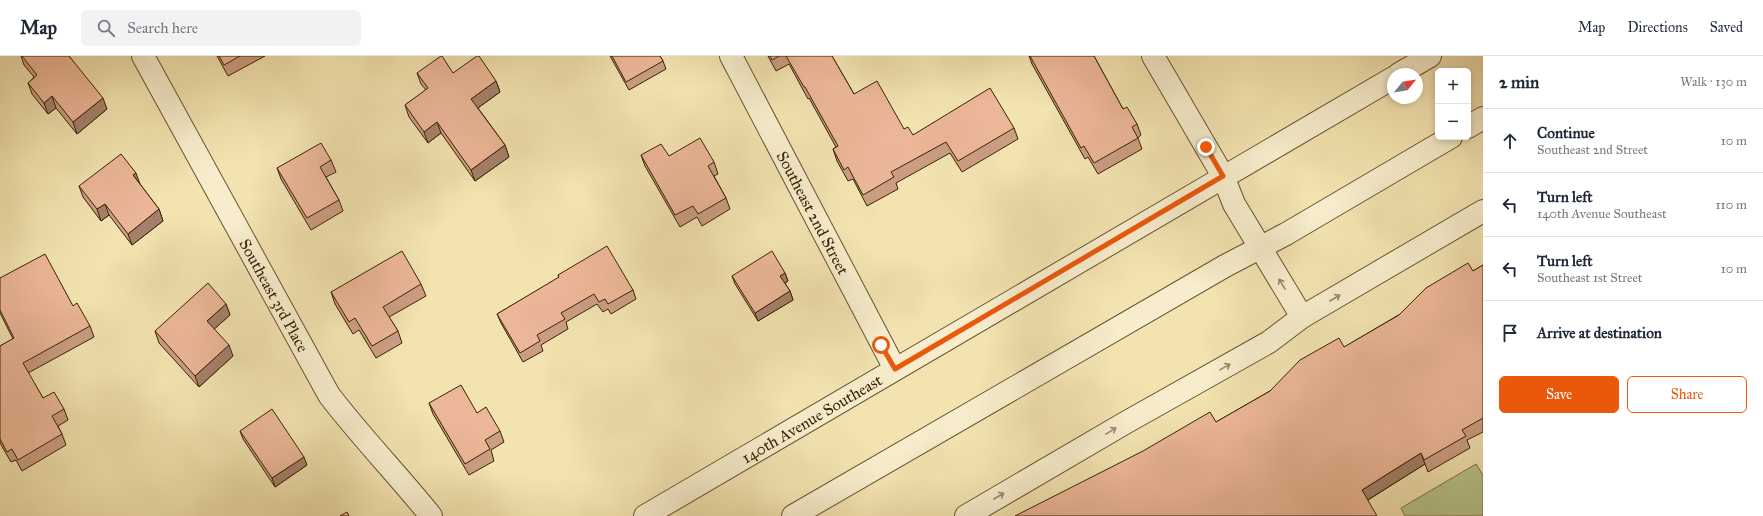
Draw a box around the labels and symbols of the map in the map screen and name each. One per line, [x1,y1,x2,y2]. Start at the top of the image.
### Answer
north arrow [1387,68,1423,104]
route end [1197,138,1215,156]
street label: Southeast 2nd Street [773,148,853,278]
street label: Southeast 3rd Place [235,236,313,356]
one-way arrow [1278,279,1286,290]
one-way arrow [1329,294,1341,302]
route start [872,336,890,354]
one-way arrow [1218,362,1230,370]
street label: 140th Avenue Southeast [738,370,886,467]
one-way arrow [1105,426,1117,434]
one-way arrow [993,492,1005,500]

